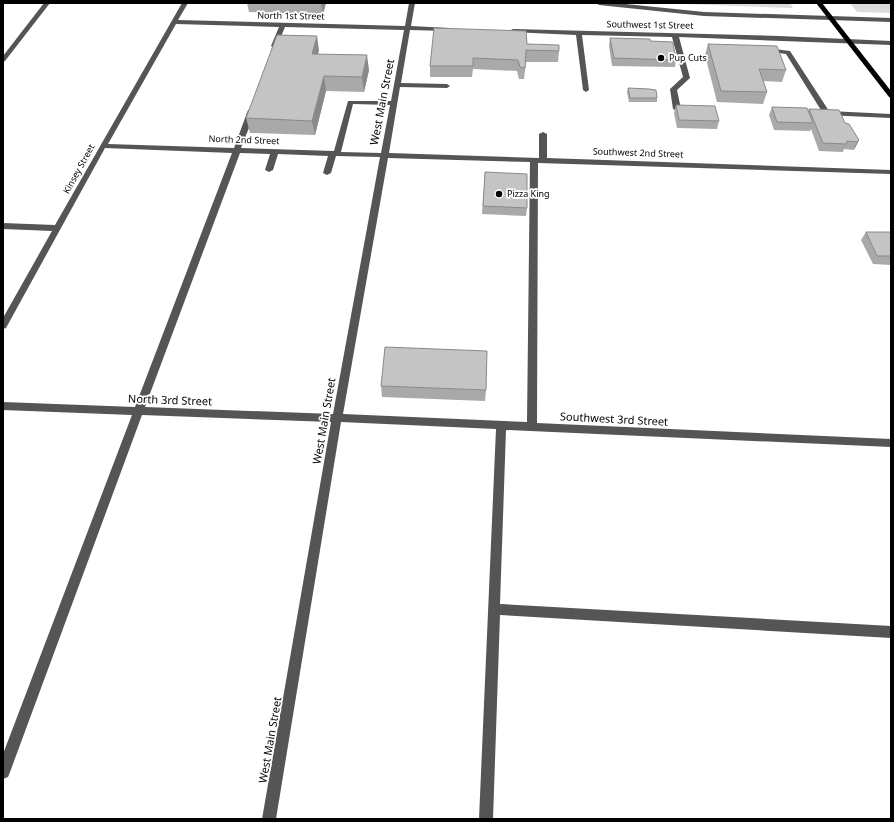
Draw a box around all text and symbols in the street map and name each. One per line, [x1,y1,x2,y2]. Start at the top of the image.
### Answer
street label: North 1st Street [257,8,326,23]
street label: Southwest 1st Street [606,17,694,32]
place label: Pup Cuts [669,51,707,64]
marker: Pup Cuts [656,53,666,63]
street label: West Main Street [366,57,397,146]
street label: North 2nd Street [208,132,280,147]
street label: Kinsey Street [60,141,98,196]
street label: Southwest 2nd Street [593,144,684,161]
place label: Pizza King [507,187,550,200]
marker: Pizza King [494,189,504,199]
street label: West Main Street [309,376,339,465]
street label: North 3rd Street [128,391,212,408]
street label: Southwest 3rd Street [560,408,668,429]
street label: West Main Street [255,695,285,784]

